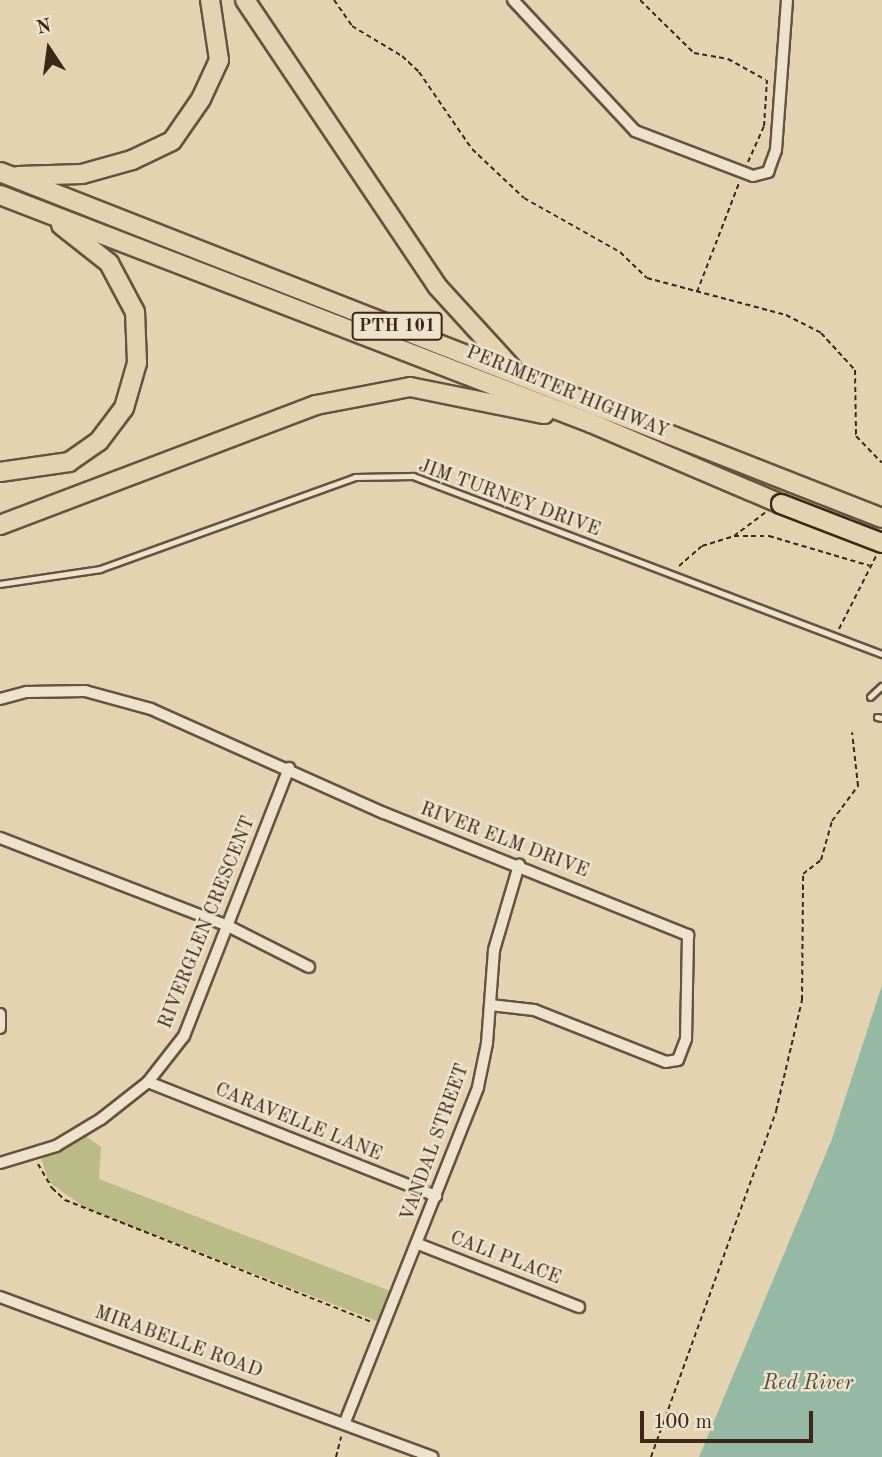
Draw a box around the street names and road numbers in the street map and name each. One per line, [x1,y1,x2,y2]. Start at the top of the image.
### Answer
road number: PTH 101 [352,312,442,340]
street label: PERIMETER HIGHWAY [462,342,672,444]
street label: JIM TURNEY DRIVE [415,456,603,542]
street label: RIVER ELM DRIVE [417,798,591,884]
street label: RIVERGLEN CRESCENT [155,813,261,1033]
street label: VANDAL STREET [397,1061,475,1225]
street label: CARAVELLE LANE [211,1079,385,1167]
street label: CALI PLACE [446,1227,564,1291]
street label: MIRABELLE ROAD [91,1302,265,1384]

